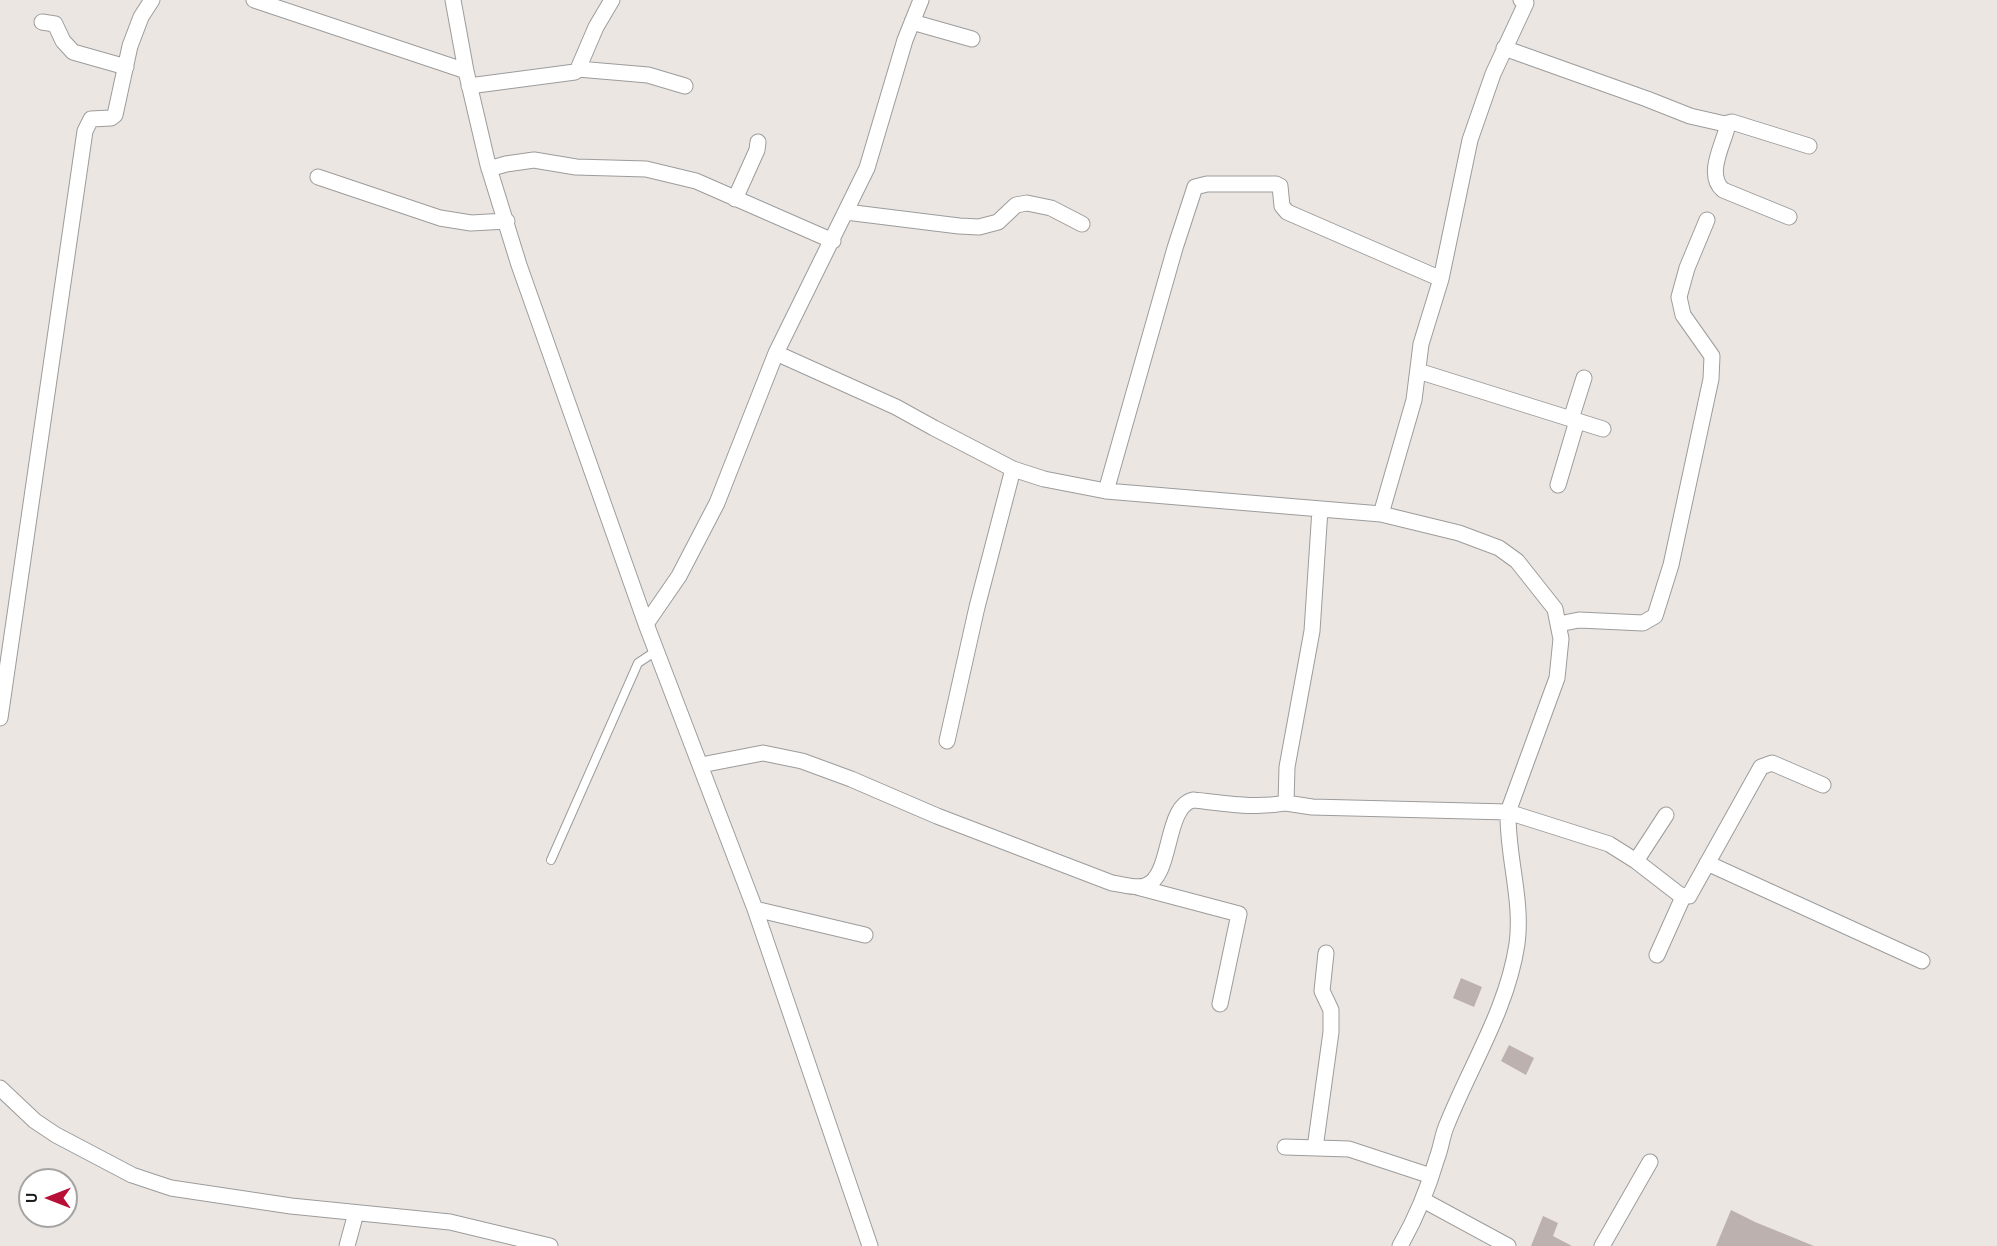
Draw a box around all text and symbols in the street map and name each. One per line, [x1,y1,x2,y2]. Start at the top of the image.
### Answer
north arrow [18,1168,78,1228]
text: U [24,1193,40,1203]

